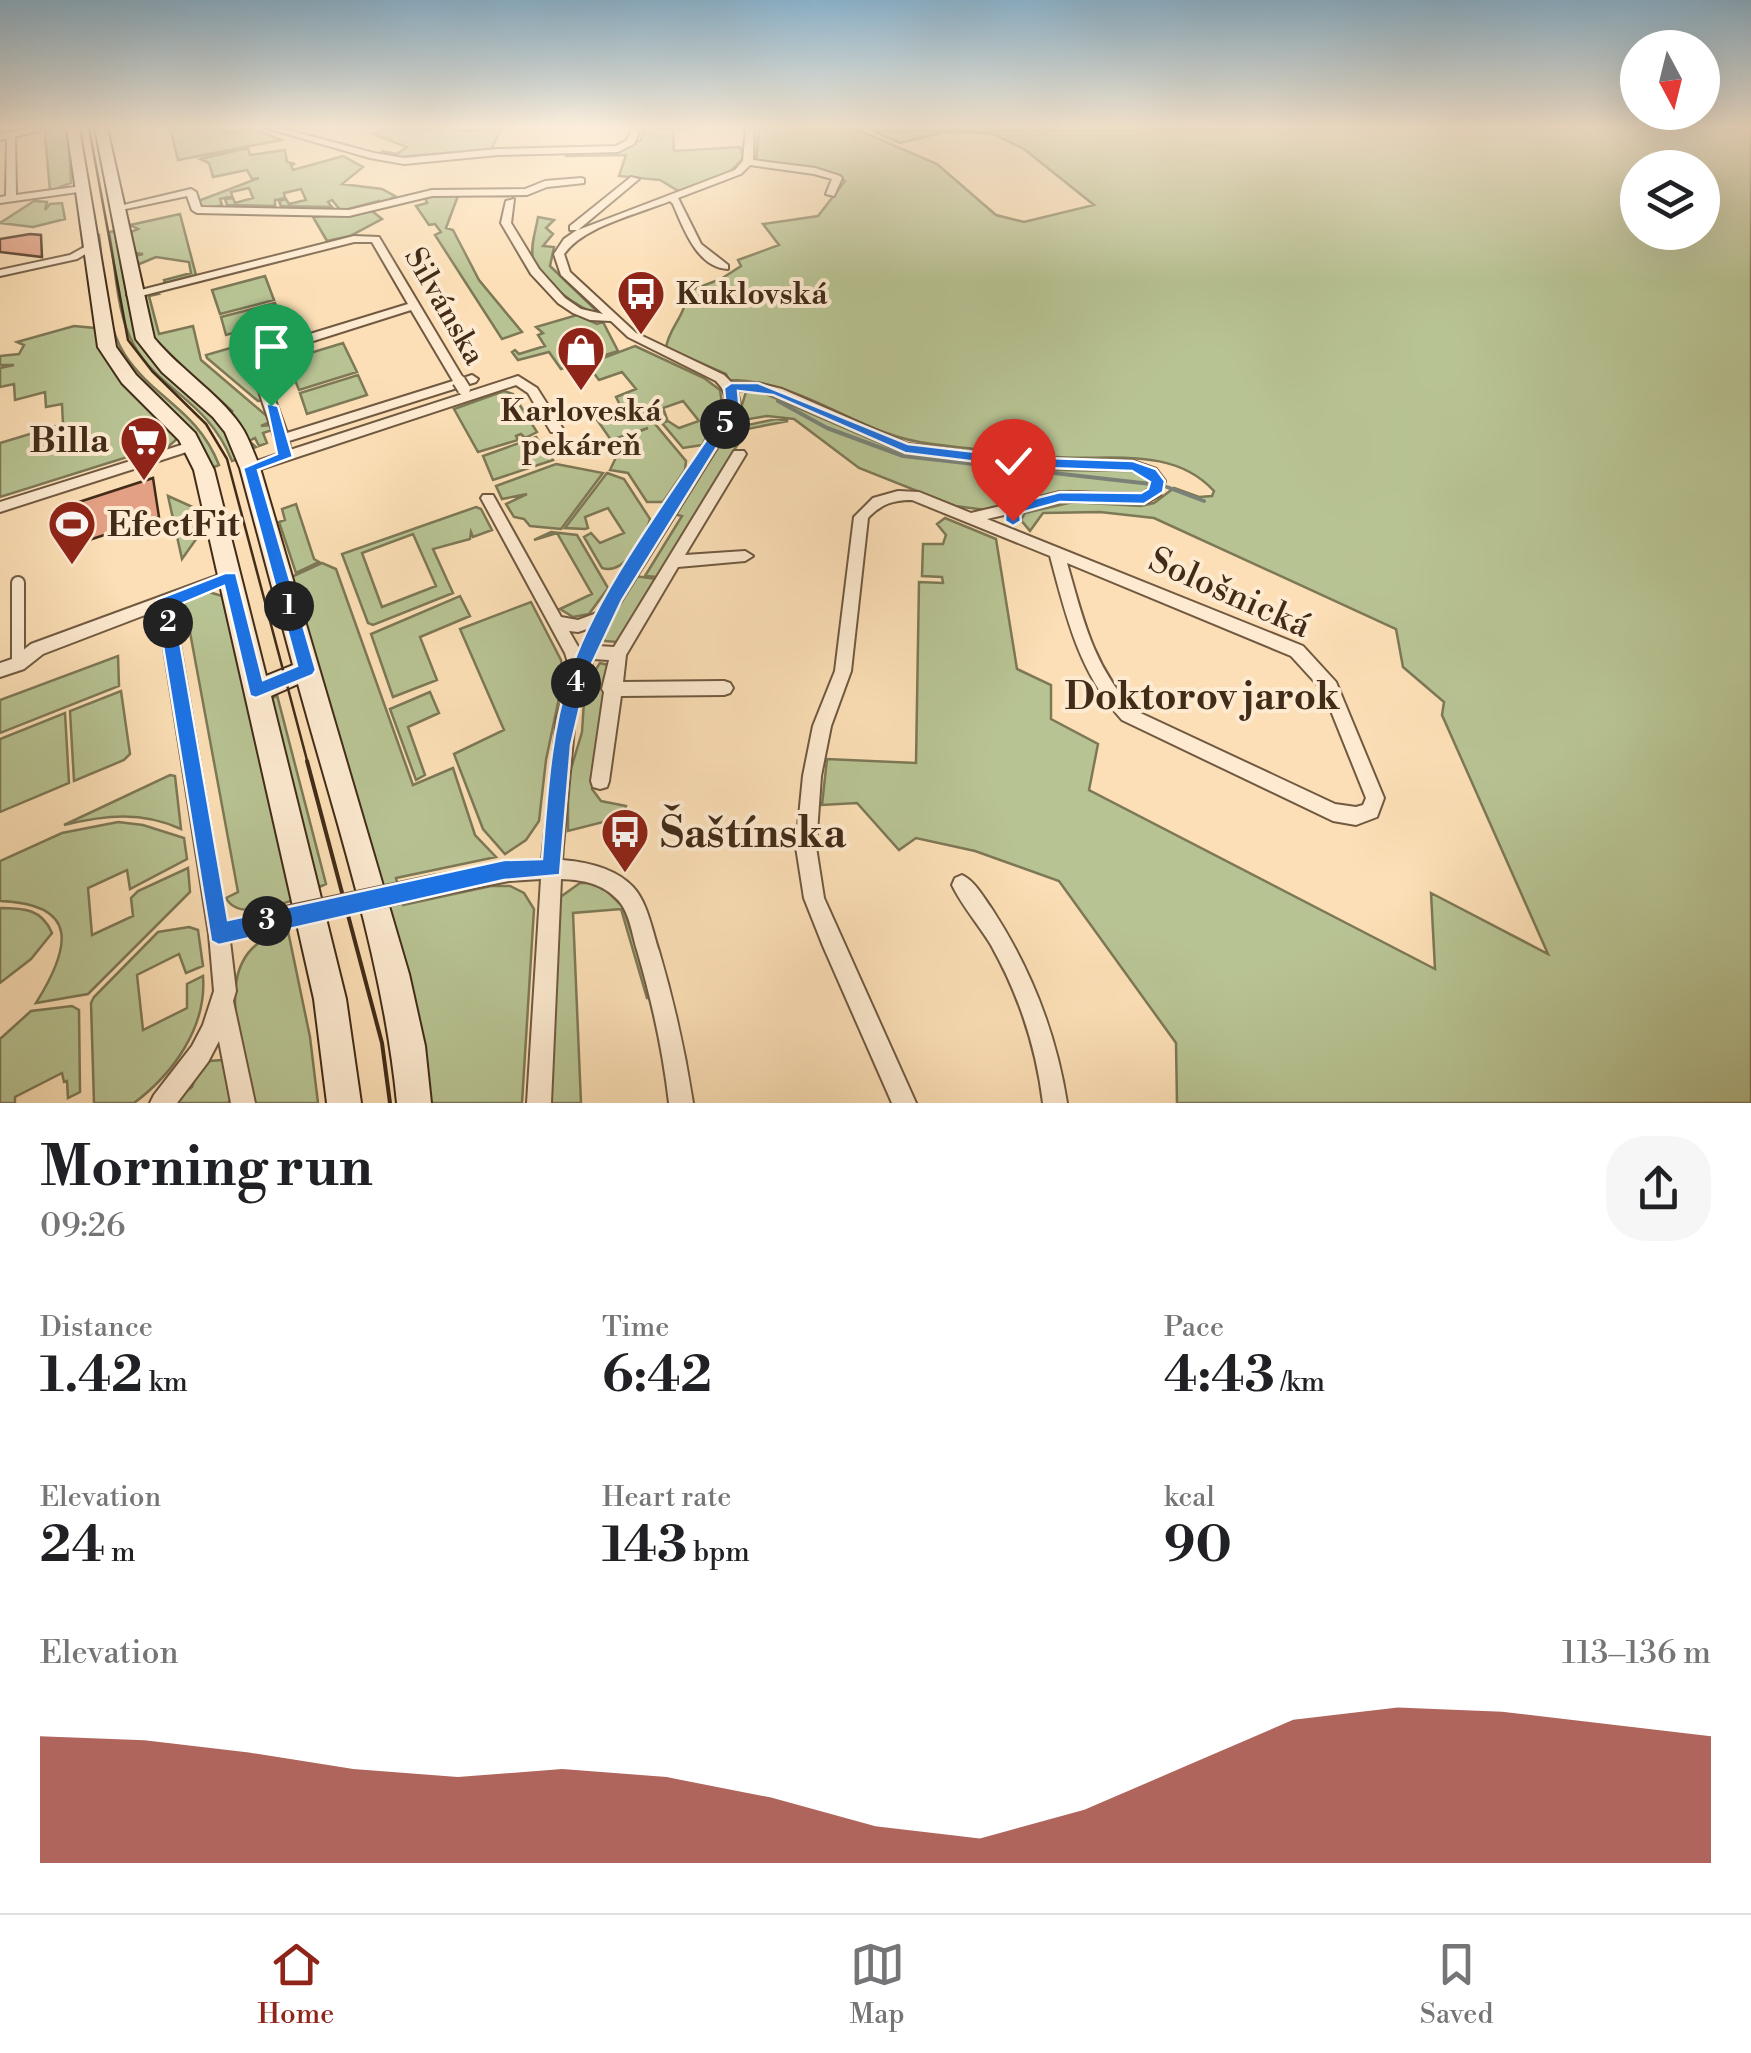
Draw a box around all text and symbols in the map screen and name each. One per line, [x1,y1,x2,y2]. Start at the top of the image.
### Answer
north arrow [1620,30,1720,130]
map controls [1620,30,1720,250]
button: layers [1620,150,1720,250]
street label: Silvánska [395,241,493,373]
bus stop icon: Kuklovská [615,268,667,336]
place label: Kuklovská [676,276,828,314]
pin [229,304,314,407]
icon: arrive [244,319,299,374]
shop icon: Karloveská pekáreň [555,324,607,392]
place label: Karloveská pekáreň [500,393,662,465]
pin: 5 [700,399,750,449]
text: 5 [716,406,734,441]
supermarket icon: Billa [118,414,170,482]
pin [971,419,1056,522]
place label: Billa [30,420,110,463]
icon: check [986,434,1041,489]
sports icon: EfectFit [46,498,98,566]
place label: EfectFit [107,504,240,547]
street label: Sološnická [1142,539,1317,648]
pin: 1 [264,581,314,631]
text: 1 [282,588,296,623]
pin: 2 [143,598,193,648]
text: 2 [159,605,177,640]
pin: 4 [551,658,601,708]
text: 4 [567,665,585,700]
district label: Doktorov jarok [1064,674,1340,721]
place label: Šaštínska [660,804,847,861]
bus stop icon: Šaštínska [599,806,651,874]
pin: 3 [242,896,292,946]
text: 3 [259,903,275,938]
text: Morning run [40,1134,373,1203]
button: share [1606,1136,1711,1241]
text: 09:26 [40,1206,125,1246]
text: Distance [40,1310,153,1345]
text: Time [602,1310,669,1345]
text: Pace [1164,1310,1224,1345]
text: 1.42 [40,1345,143,1407]
text: 6:42 [602,1345,712,1407]
text: 4:43 [1164,1345,1275,1407]
text: km [143,1365,188,1400]
text: /km [1275,1365,1325,1400]
text: Elevation [40,1480,161,1515]
text: Heart rate [602,1480,731,1515]
text: kcal [1164,1480,1215,1515]
text: 24 [40,1515,105,1577]
text: 143 [602,1515,687,1577]
text: 90 [1164,1515,1232,1577]
text: m [105,1535,135,1570]
text: bpm [687,1535,750,1570]
text: Elevation [40,1633,179,1673]
text: 113–136 m [1562,1633,1711,1673]
tab: Home [258,1937,334,2032]
tab: Map [850,1937,905,2032]
tab: Saved [1420,1937,1493,2032]

